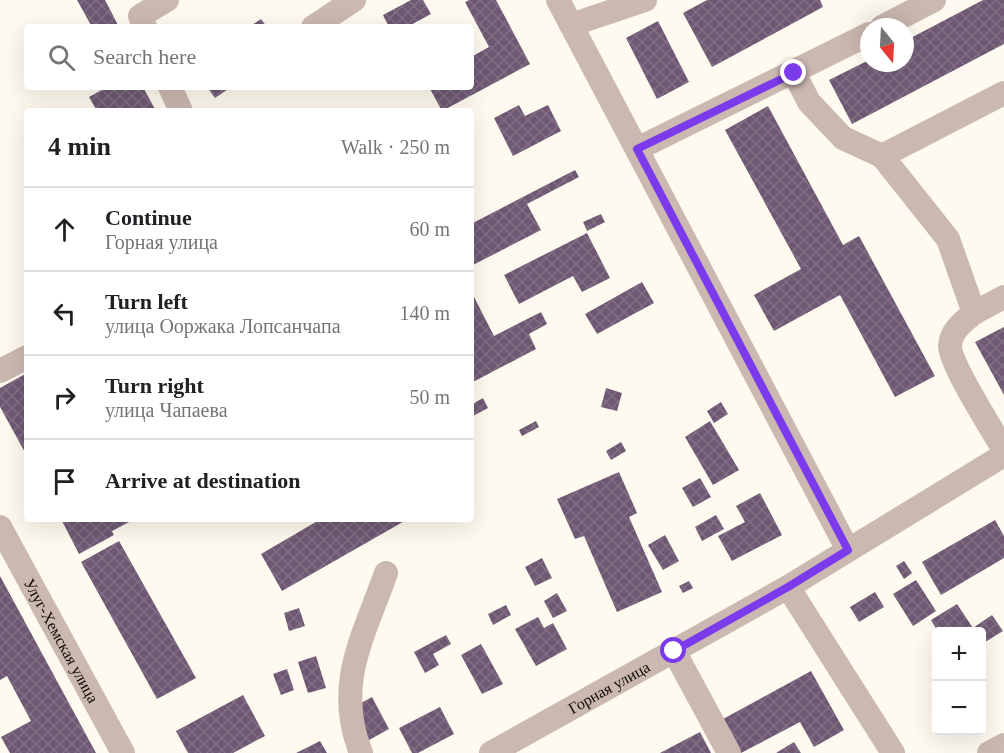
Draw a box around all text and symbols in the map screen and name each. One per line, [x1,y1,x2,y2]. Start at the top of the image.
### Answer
north arrow [860,18,914,72]
search box [24,24,474,90]
icon: search [45,41,78,74]
text: Search here [93,44,196,69]
route end [780,59,806,85]
text: 4 min [48,132,111,161]
text: Walk · 250 m [341,136,450,158]
text: Continue [105,205,192,230]
icon: ahead [48,213,81,246]
text: 60 m [409,218,450,240]
text: Горная улица [105,231,218,253]
text: Turn left [105,289,188,314]
icon: left [48,297,81,330]
text: 140 m [399,302,450,324]
text: улица Ооржака Лопсанчапа [105,315,341,337]
text: Turn right [105,373,204,398]
icon: right [48,381,81,414]
text: 50 m [409,386,450,408]
text: улица Чапаева [105,399,228,421]
icon: arrive [48,465,81,498]
text: Arrive at destination [105,468,301,493]
street label: Улуг-Хемская улица [21,576,102,706]
map controls [932,627,986,735]
button: + [932,627,986,681]
route start [660,637,686,663]
street label: Горная улица [565,658,653,717]
button: − [932,681,986,735]

